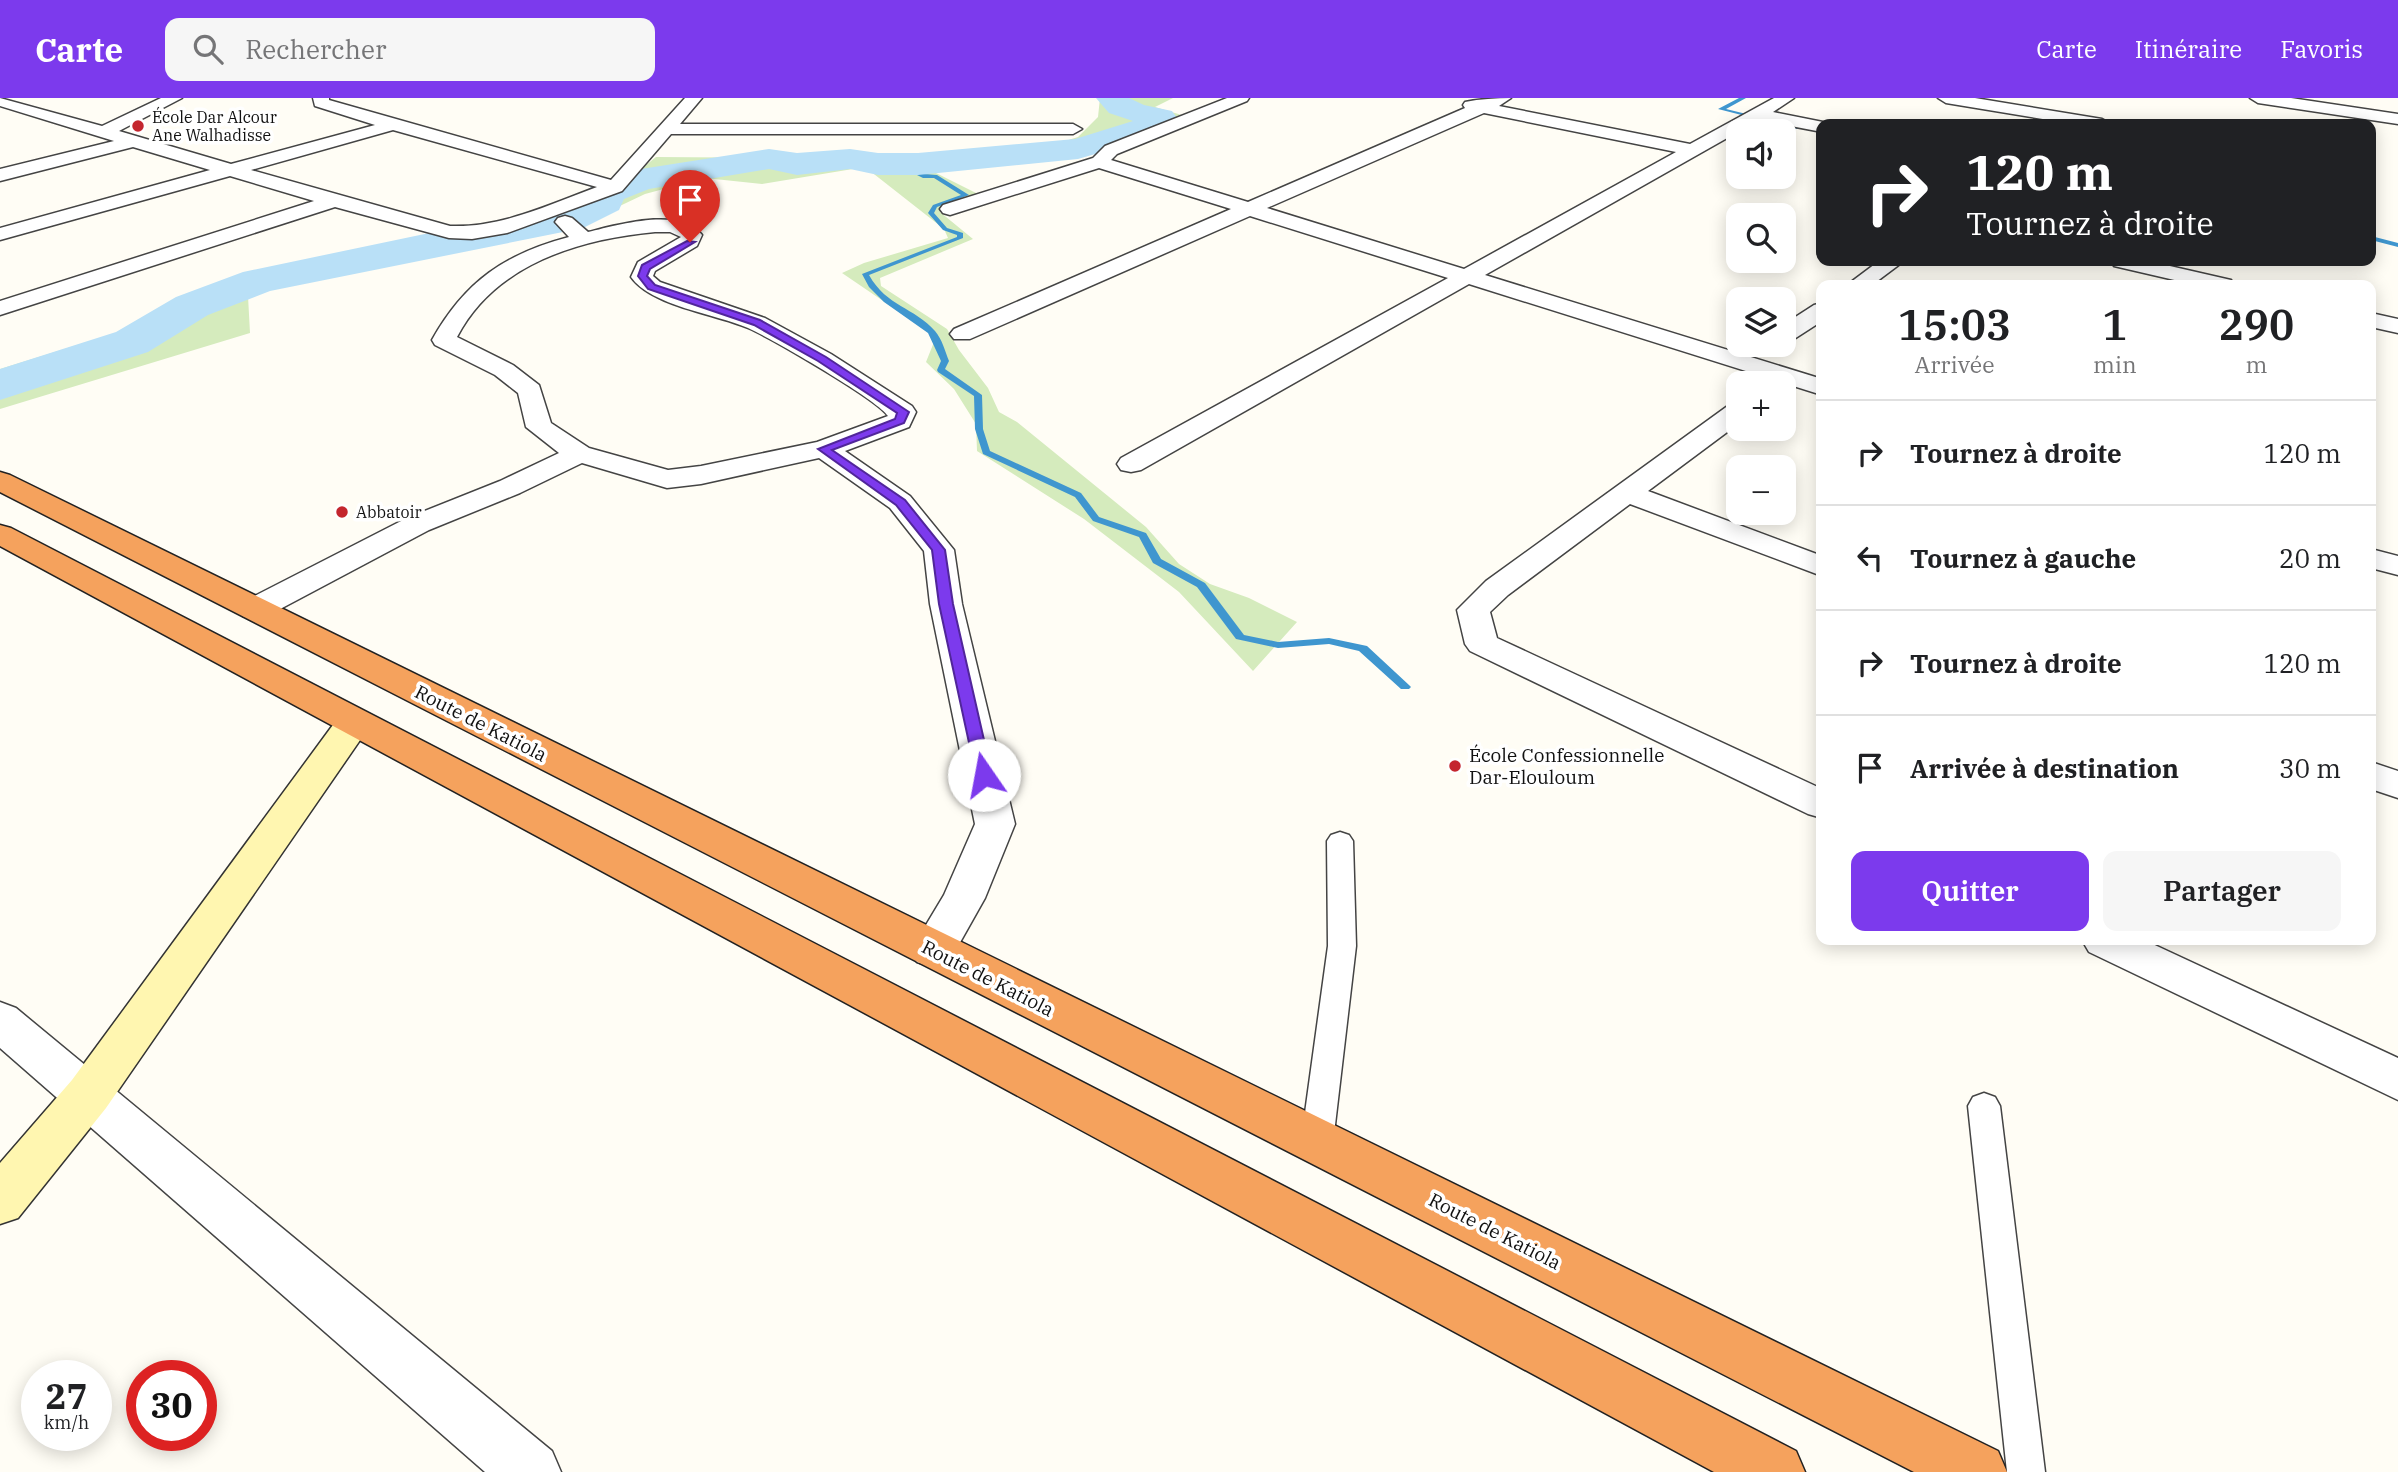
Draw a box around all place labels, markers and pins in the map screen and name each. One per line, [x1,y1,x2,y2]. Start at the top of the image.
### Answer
place label: École Dar Alcour Ane Walhadisse [152,106,277,145]
marker: École Dar Alcour Ane Walhadisse [130,118,146,134]
pin [660,170,720,242]
place label: Abbatoir [356,502,422,522]
marker: Abbatoir [334,504,350,520]
place label: École Confessionnelle Dar-Elouloum [1469,743,1664,789]
marker: École Confessionnelle Dar-Elouloum [1447,758,1463,774]

